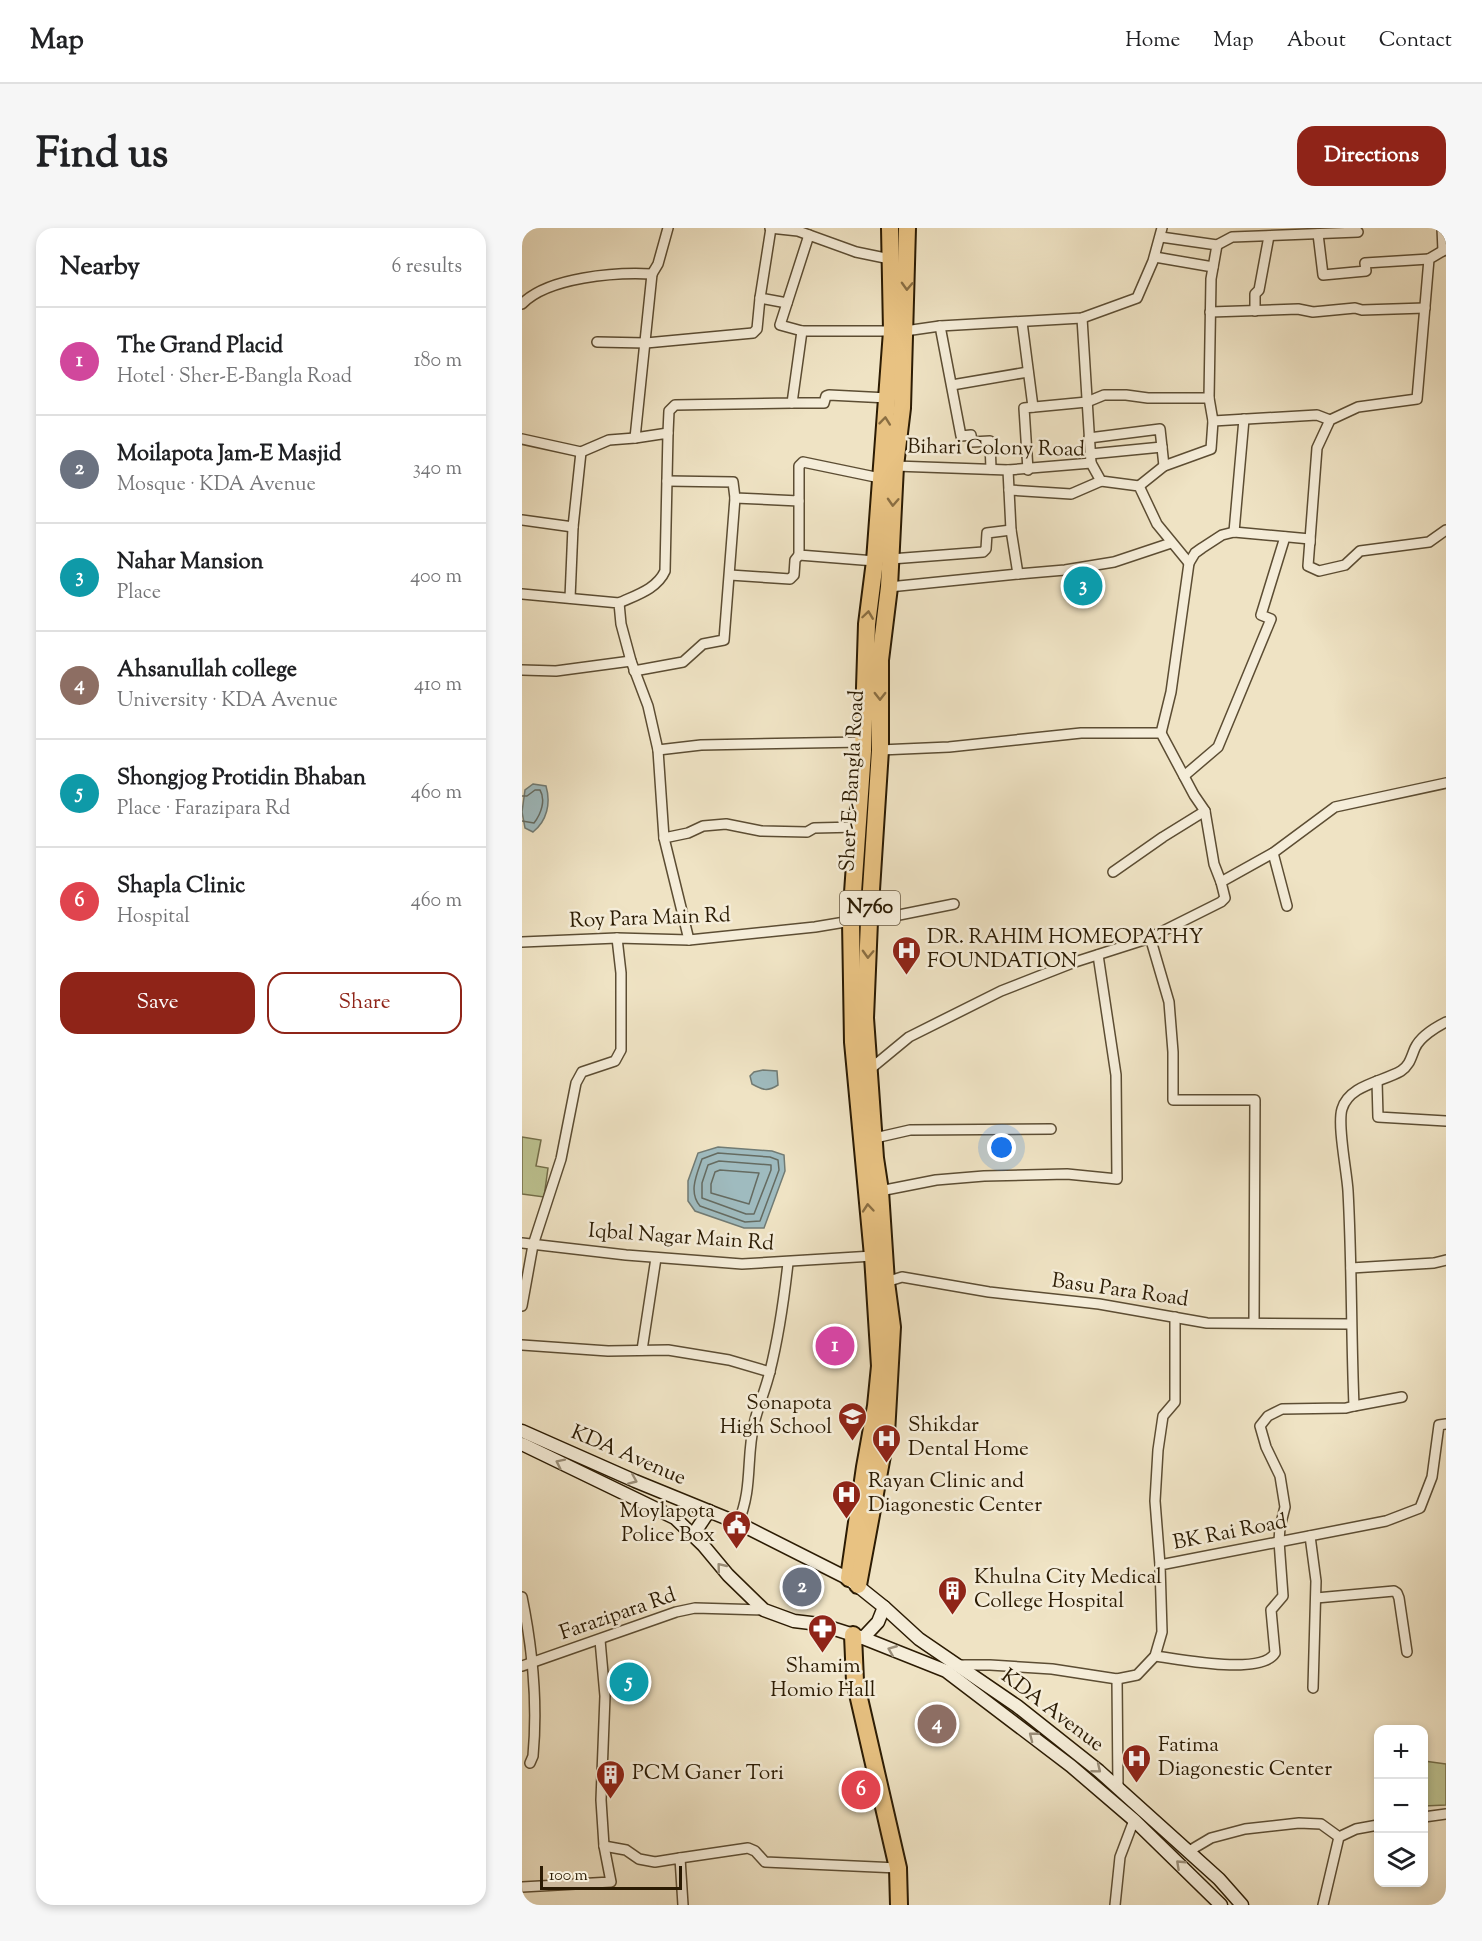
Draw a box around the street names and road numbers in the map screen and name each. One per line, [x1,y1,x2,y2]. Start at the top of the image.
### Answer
street label: Bihari Colony Road [907,432,1085,466]
street label: Sher-E-Bangla Road [833,689,873,873]
road number: N760 [840,891,900,925]
street label: Roy Para Main Rd [569,901,731,937]
street label: Iqbal Nagar Main Rd [587,1217,775,1259]
street label: Basu Para Road [1050,1267,1190,1315]
street label: KDA Avenue [566,1418,690,1494]
street label: BK Rai Road [1171,1507,1290,1559]
street label: Farazipara Rd [556,1581,680,1649]
street label: KDA Avenue [994,1662,1110,1760]

